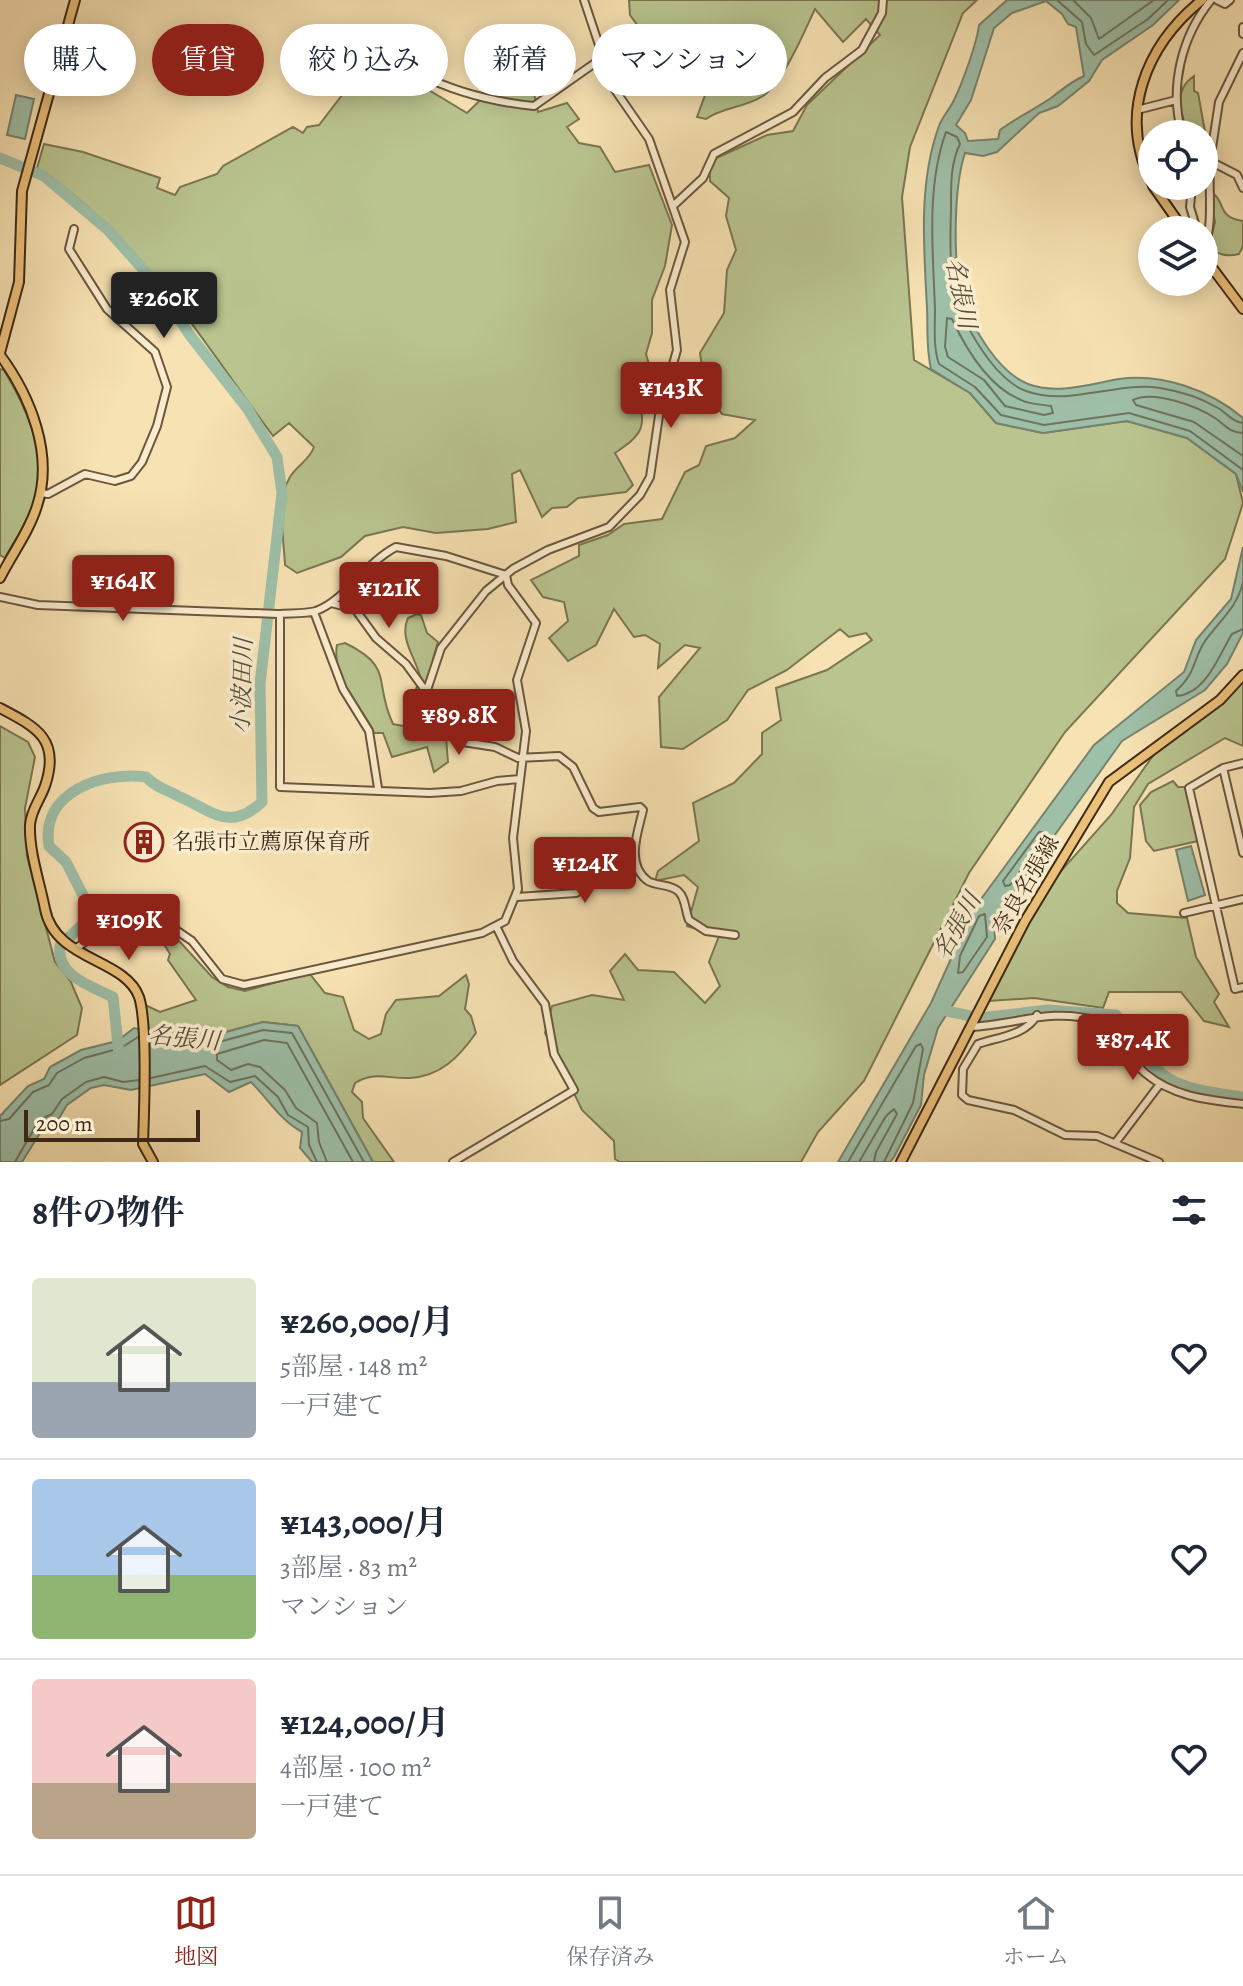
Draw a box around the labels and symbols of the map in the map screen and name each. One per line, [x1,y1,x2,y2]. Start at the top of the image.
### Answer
water label: 名張川 [938,255,984,334]
pin: ¥260K [108,272,220,340]
pin: ¥143K [615,362,727,430]
pin: ¥164K [67,555,179,623]
pin: ¥121K [333,562,445,630]
water label: 小波田川 [224,634,260,735]
pin: ¥89.8K [394,689,524,757]
building icon: 名張市立薦原保育所 [123,821,165,863]
place label: 名張市立薦原保育所 [172,827,370,857]
street label: 奈良名張線 [986,830,1066,940]
pin: ¥124K [529,837,641,905]
water label: 名張川 [926,884,990,965]
pin: ¥109K [73,894,185,962]
pin: ¥87.4K [1068,1014,1198,1082]
water label: 名張川 [147,1019,224,1057]
scale bar [24,1106,200,1142]

